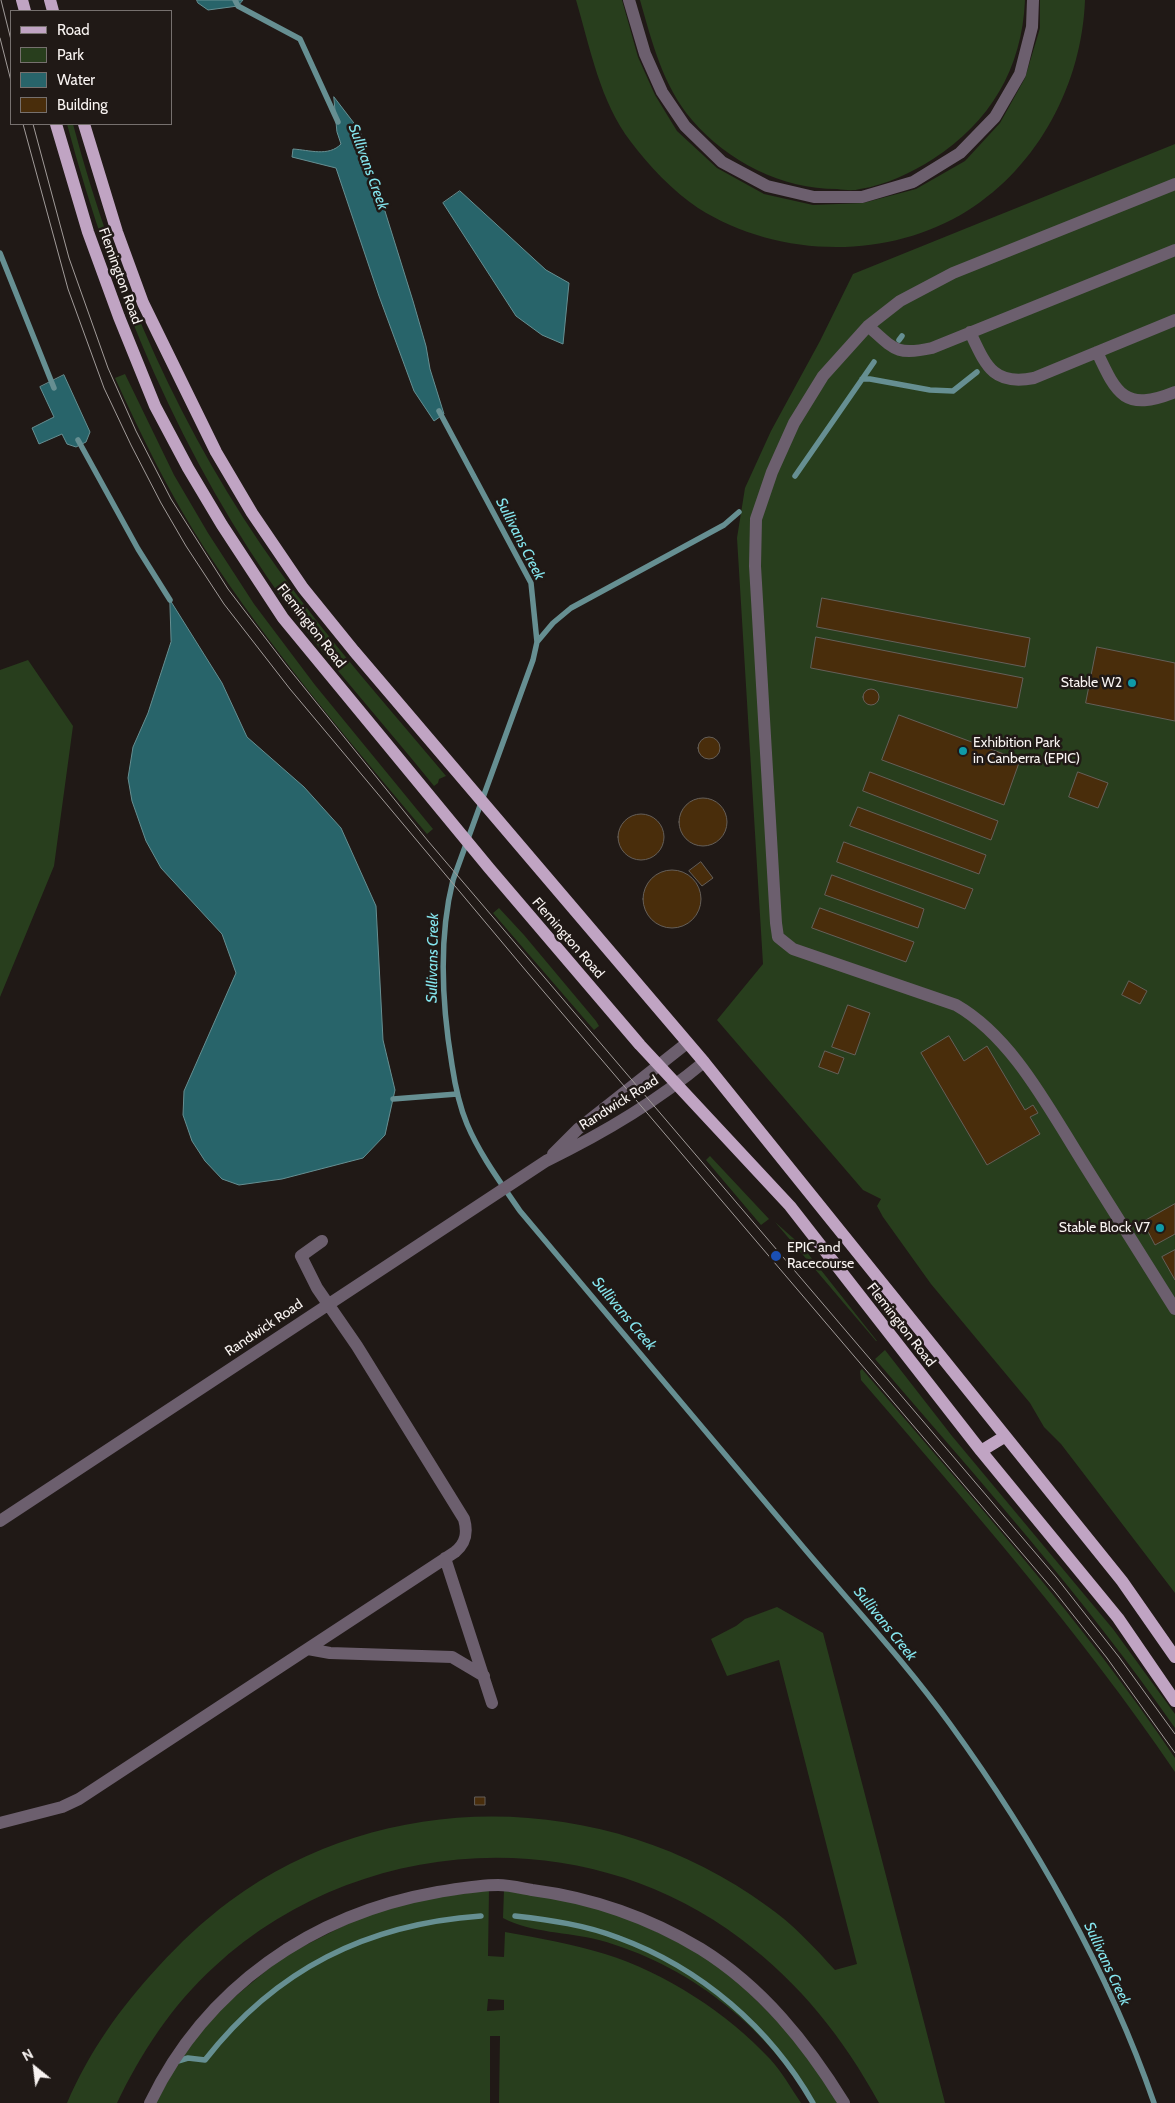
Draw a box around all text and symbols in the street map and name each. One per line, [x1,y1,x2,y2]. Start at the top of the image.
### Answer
legend [10,10,172,125]
text: Road [57,21,90,39]
text: Park [57,46,84,64]
text: Water [57,71,95,89]
text: Building [57,96,108,114]
water label: Sullivans Creek [344,122,392,212]
street label: Flemington Road [95,225,145,327]
water label: Sullivans Creek [492,495,548,583]
street label: Flemington Road [273,581,349,671]
place label: Stable W2 [1061,675,1122,691]
marker: Stable W2 [1126,677,1138,689]
place label: Exhibition Park in Canberra (EPIC) [973,735,1080,768]
marker: Exhibition Park in Canberra (EPIC) [957,745,969,757]
street label: Flemington Road [528,894,608,982]
water label: Sullivans Creek [423,913,443,1003]
street label: Randwick Road [576,1072,662,1134]
place label: Stable Block V7 [1059,1220,1150,1236]
marker: Stable Block V7 [1154,1222,1166,1234]
place label: EPIC and Racecourse [787,1240,854,1272]
marker: EPIC and Racecourse [769,1249,783,1263]
water label: Sullivans Creek [588,1274,660,1354]
street label: Flemington Road [863,1280,939,1370]
street label: Randwick Road [222,1296,306,1360]
water label: Sullivans Creek [850,1583,920,1665]
water label: Sullivans Creek [1080,1919,1134,2009]
north arrow [10,2043,60,2093]
text: N [19,2045,36,2065]

